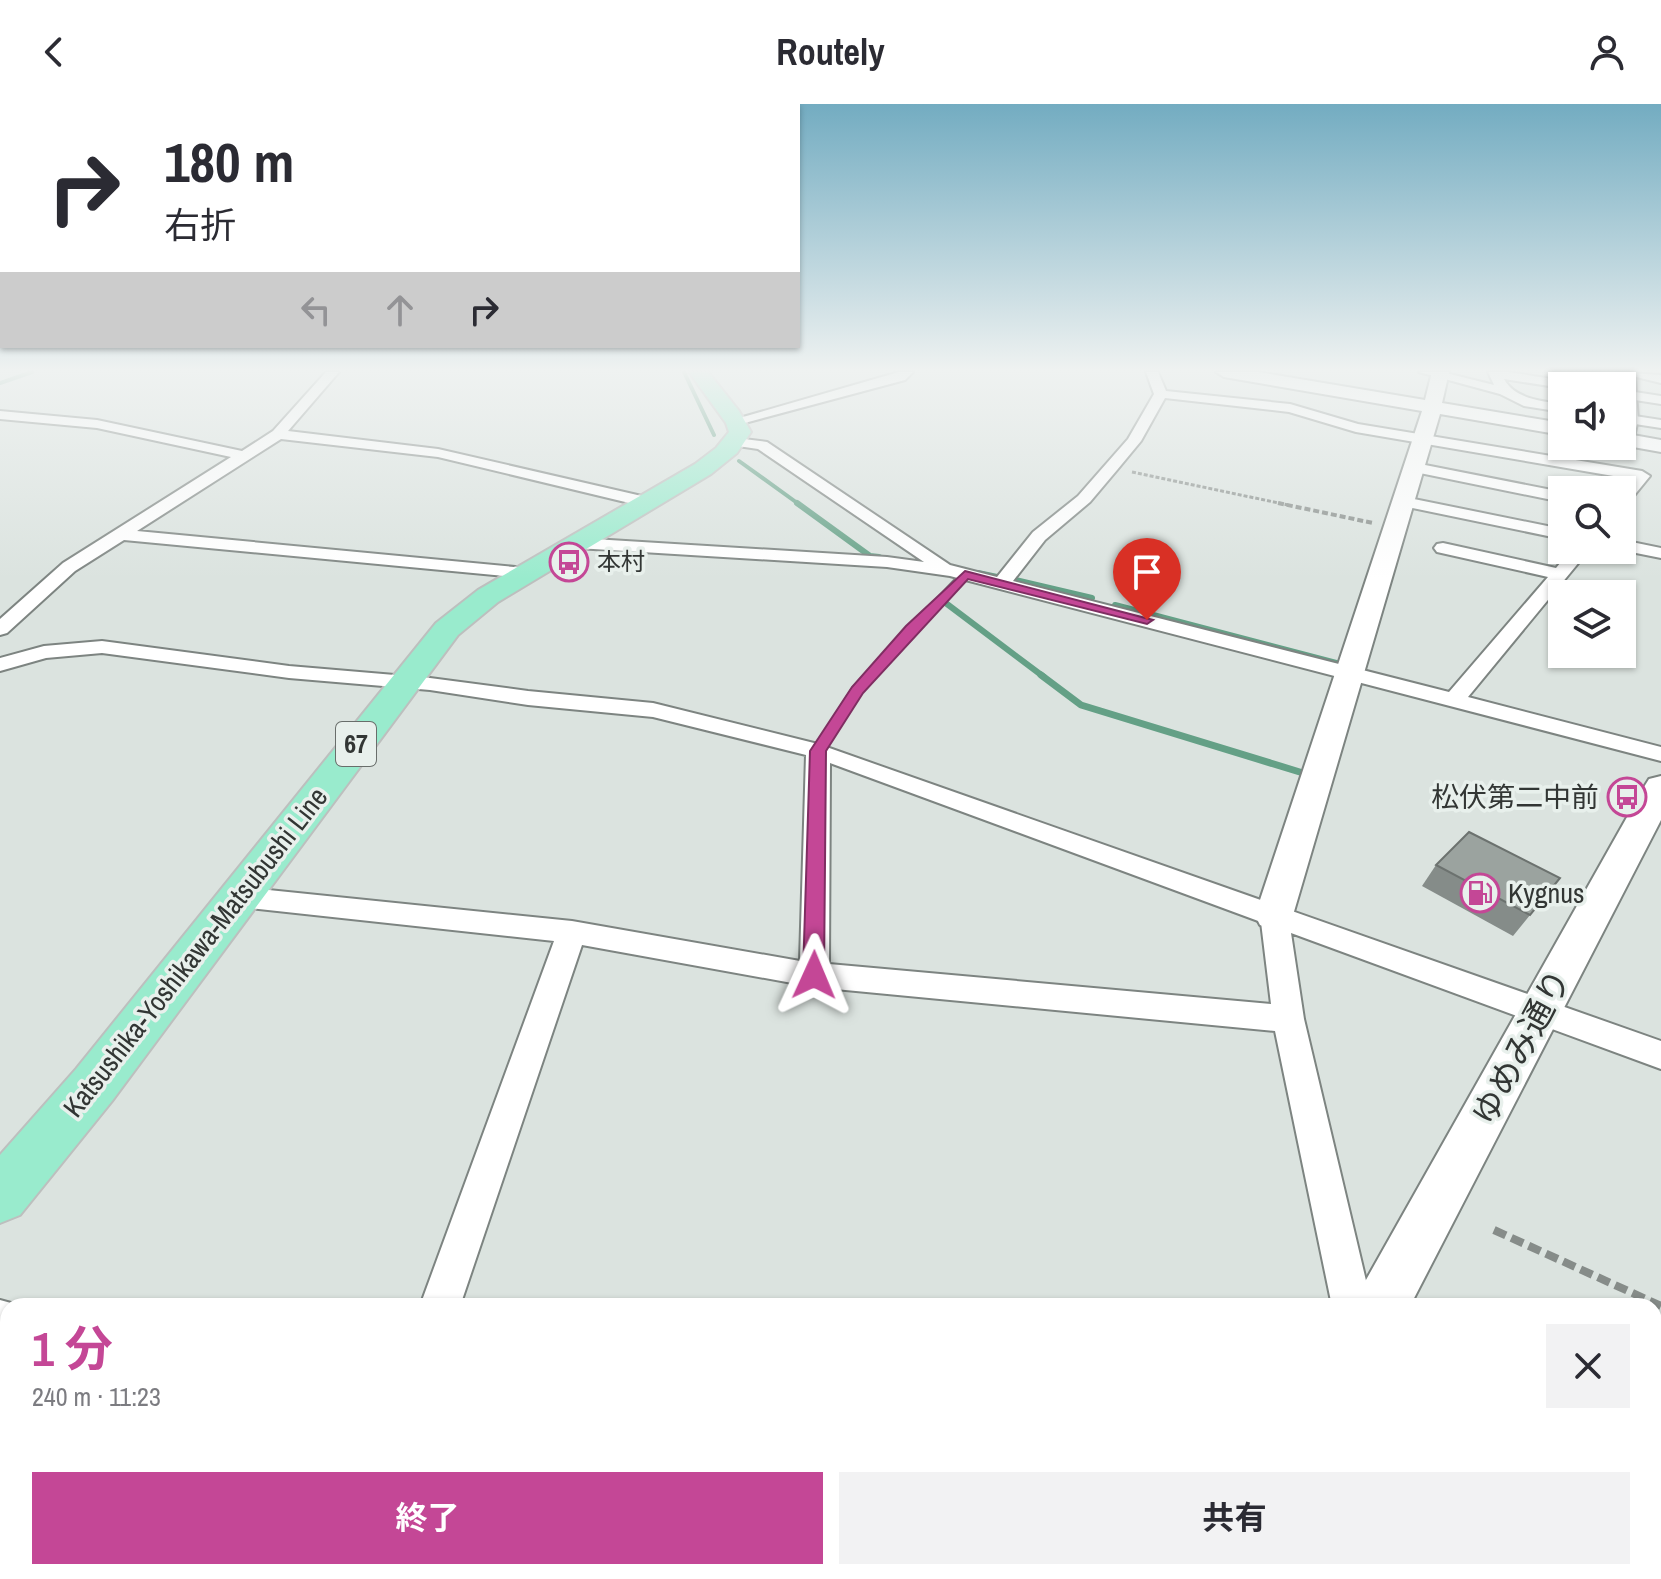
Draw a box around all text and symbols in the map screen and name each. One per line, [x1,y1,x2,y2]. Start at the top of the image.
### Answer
text: Routely [776,28,885,76]
icon: back [32,30,76,74]
icon: person [1585,30,1629,74]
text: 180 m [164,124,294,199]
icon: right [32,136,136,240]
text: 右折 [164,201,236,249]
icon: left [294,288,338,332]
icon: ahead [378,288,422,332]
icon: right [462,288,506,332]
map controls [1548,372,1636,668]
button: sound [1548,372,1636,460]
button: search [1548,476,1636,564]
pin [1113,538,1181,620]
bus stop icon: 本村 [548,541,590,583]
place label: 本村 [597,545,645,577]
icon: arrive [1125,550,1169,594]
button: layers [1548,580,1636,668]
road number: 67 [336,722,376,766]
bus stop icon: 松伏第二中前 [1606,776,1648,818]
place label: 松伏第二中前 [1431,778,1599,816]
street label: Katsushika-Yoshikawa-Matsubushi Line [54,779,336,1125]
fuel station icon: Kygnus [1459,872,1501,914]
place label: Kygnus [1508,874,1585,912]
position arrow [772,933,856,1017]
street label: ゆめみ通り [1461,961,1581,1133]
text: 1 分 [32,1316,113,1381]
button: close [1546,1324,1630,1408]
text: 240 m · 11:23 [32,1379,161,1414]
button: 終了 [32,1472,823,1564]
button: 共有 [839,1472,1630,1564]

